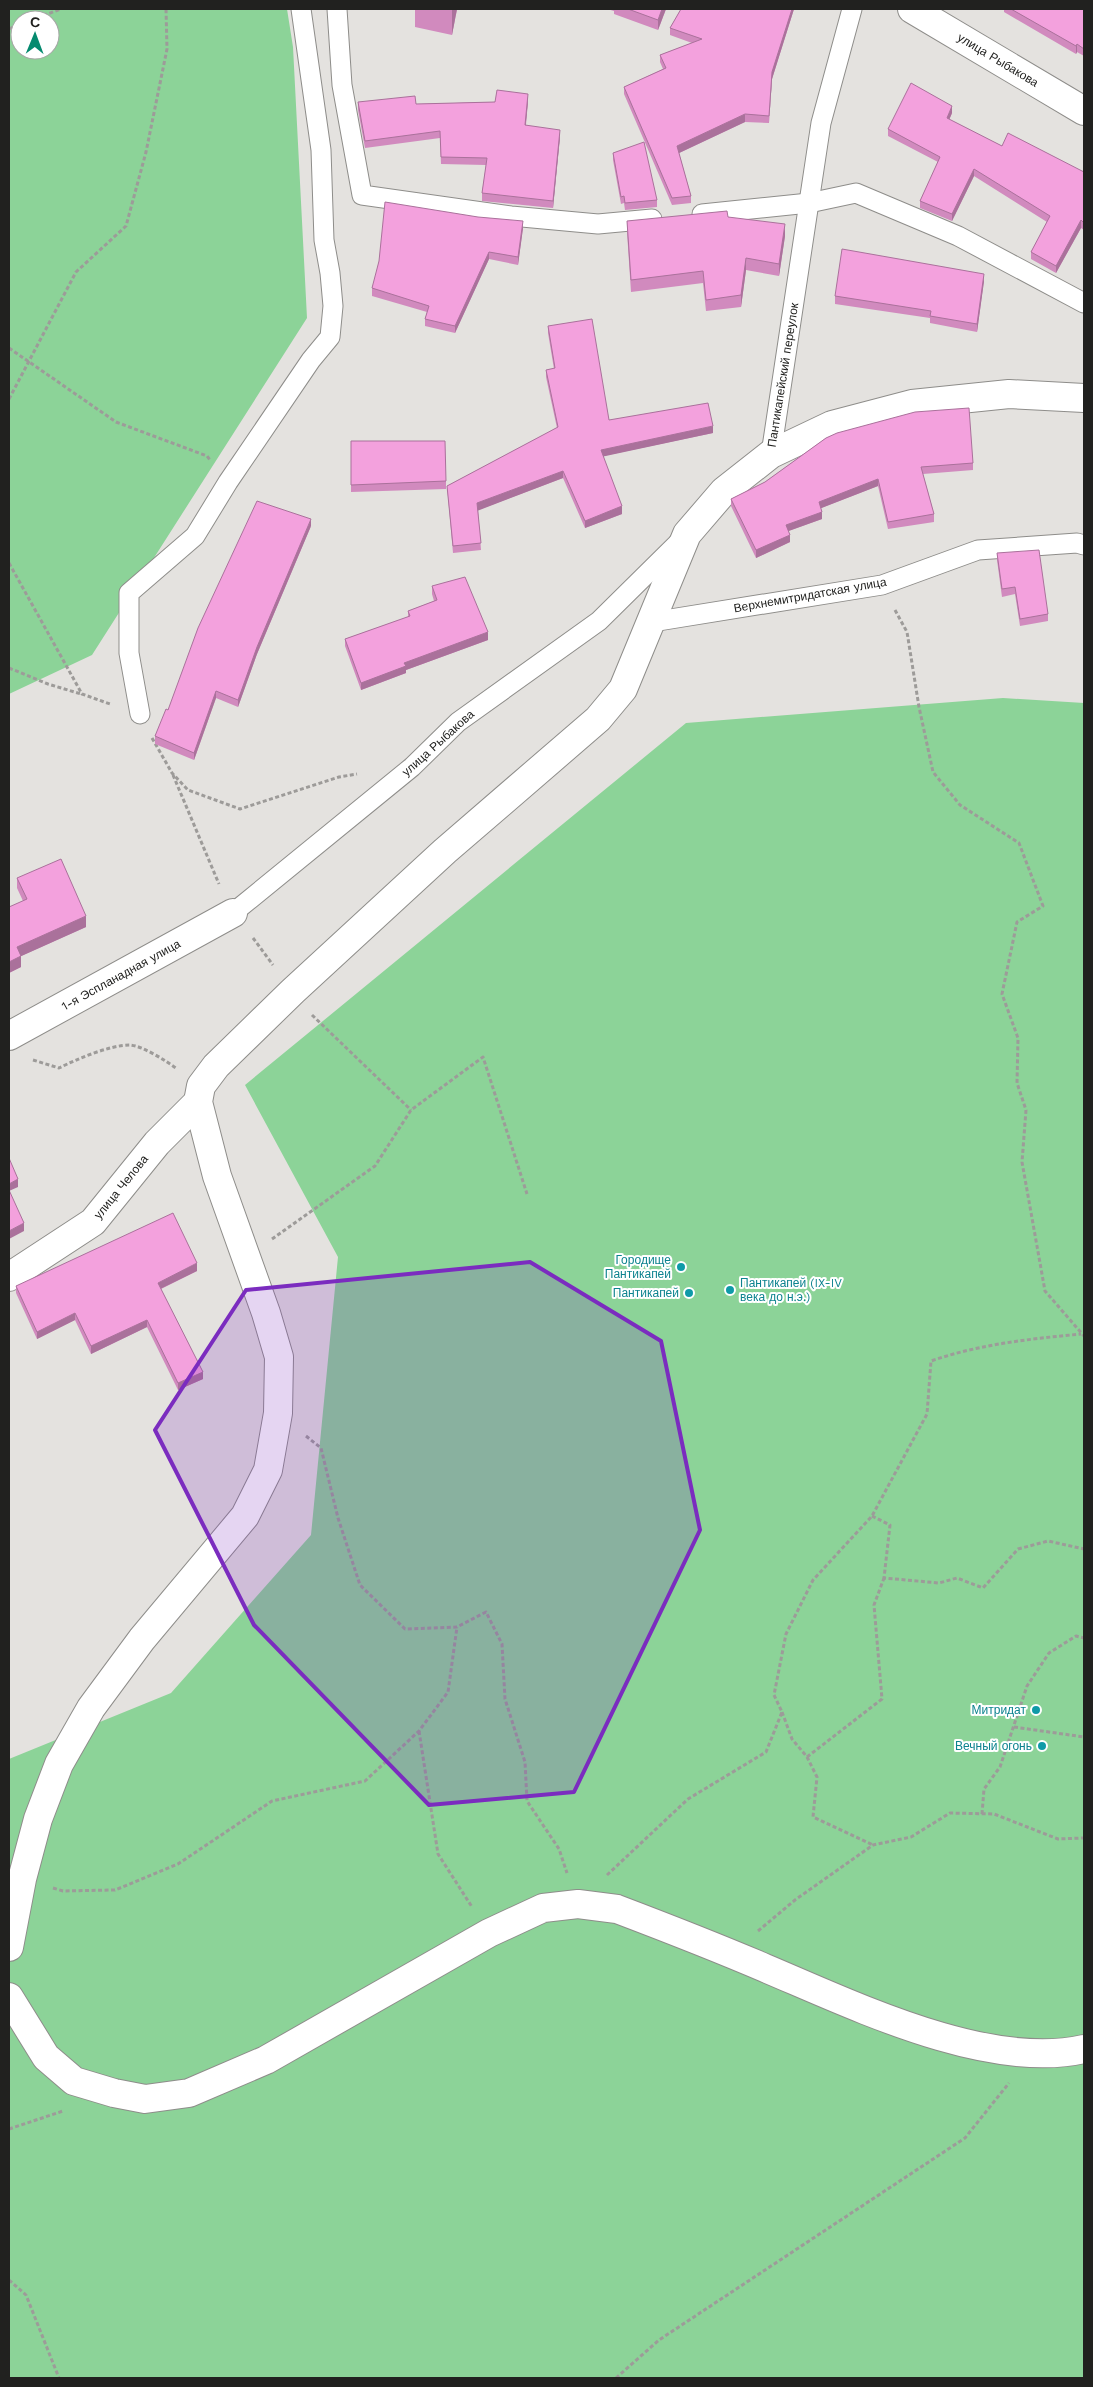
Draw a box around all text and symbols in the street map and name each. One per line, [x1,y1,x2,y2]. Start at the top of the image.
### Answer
north arrow [10,10,60,60]
text: С [30,14,40,30]
street label: улица Рыбакова [955,30,1041,90]
street label: Пантикапейский переулок [765,301,801,448]
street label: Верхнемитридатская улица [733,575,888,615]
street label: улица Рыбакова [399,707,477,779]
street label: 1-я Эспланадная улица [59,936,183,1013]
street label: улица Челова [91,1152,151,1222]
place label: Городище Пантикапей [605,1253,671,1281]
marker: Городище Пантикапей [675,1261,687,1273]
place label: Пантикапей (IX-IV века до н.э.) [740,1276,842,1304]
marker: Пантикапей (IX-IV века до н.э.) [724,1284,736,1296]
place label: Пантикапей [613,1286,679,1300]
marker: Пантикапей [683,1287,695,1299]
place label: Митридат [972,1703,1027,1717]
marker: Митридат [1030,1704,1042,1716]
place label: Вечный огонь [955,1739,1032,1753]
marker: Вечный огонь [1036,1740,1048,1752]

